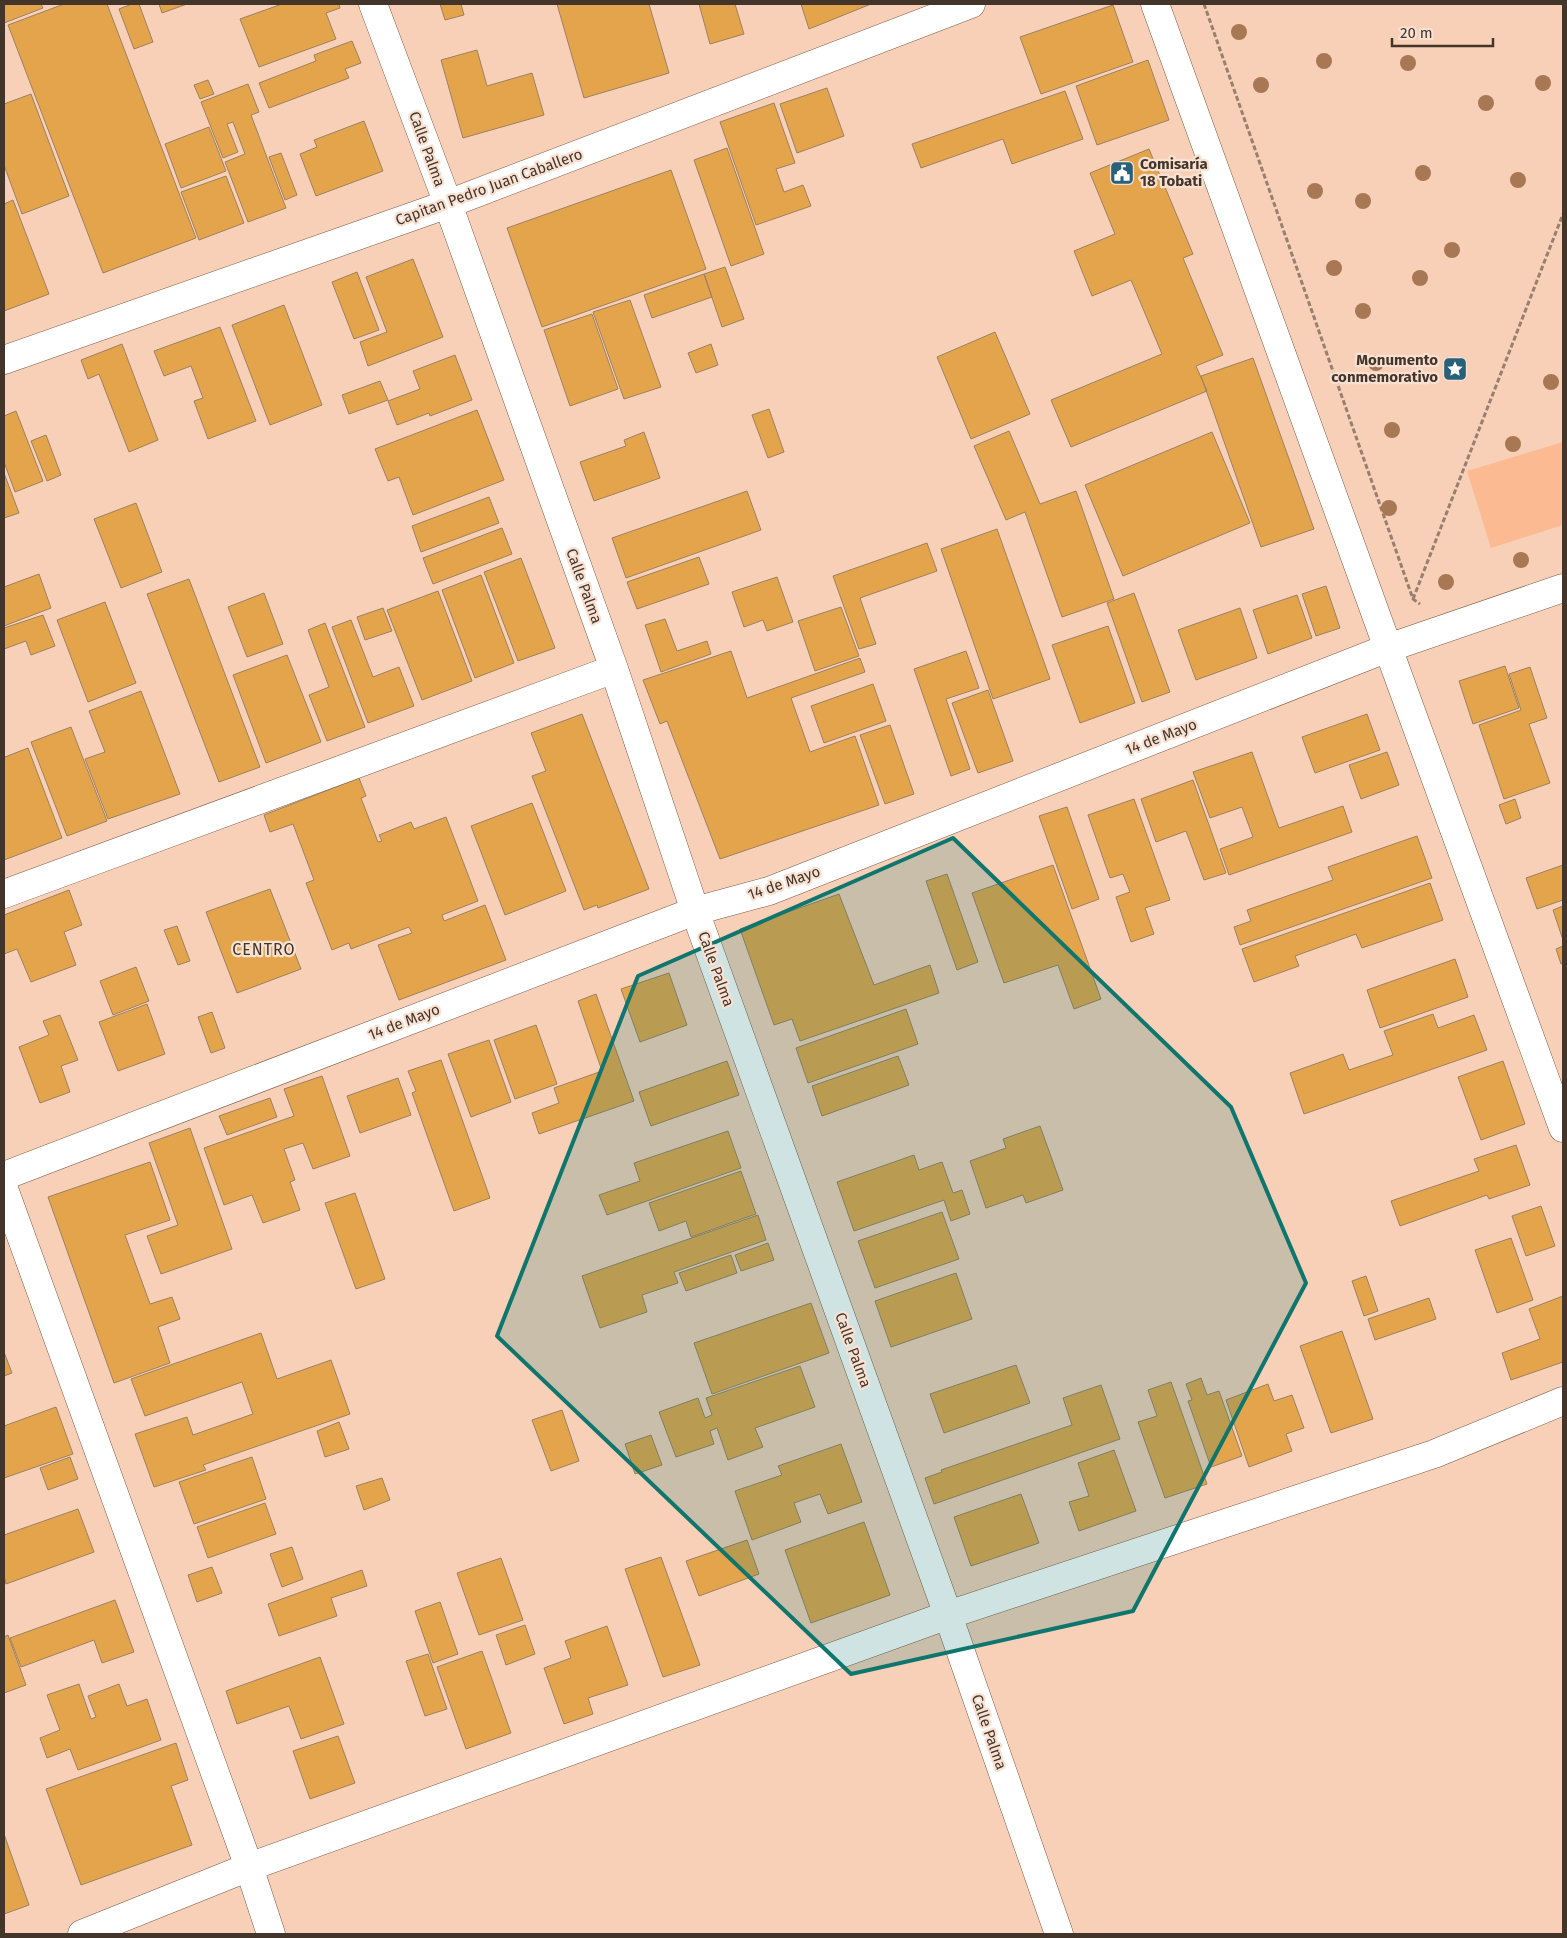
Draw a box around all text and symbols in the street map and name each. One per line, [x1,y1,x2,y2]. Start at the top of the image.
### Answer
scale bar [1392,15,1493,47]
text: 20 m [1400,24,1433,42]
street label: Calle Palma [405,109,449,189]
street label: Capitan Pedro Juan Caballero [393,145,585,229]
place label: Comisaría 18 Tobati [1140,155,1208,190]
public building icon: Comisaría 18 Tobati [1109,160,1135,186]
place label: Monumento conmemorativo [1331,351,1438,386]
place icon: Monumento conmemorativo [1442,356,1468,382]
street label: Calle Palma [562,546,606,626]
street label: 14 de Mayo [1123,715,1199,759]
street label: 14 de Mayo [745,862,823,904]
street label: Calle Palma [694,929,738,1009]
district label: CENTRO [232,940,296,959]
street label: 14 de Mayo [366,1000,442,1044]
street label: Calle Palma [831,1310,875,1390]
street label: Calle Palma [968,1692,1010,1772]

